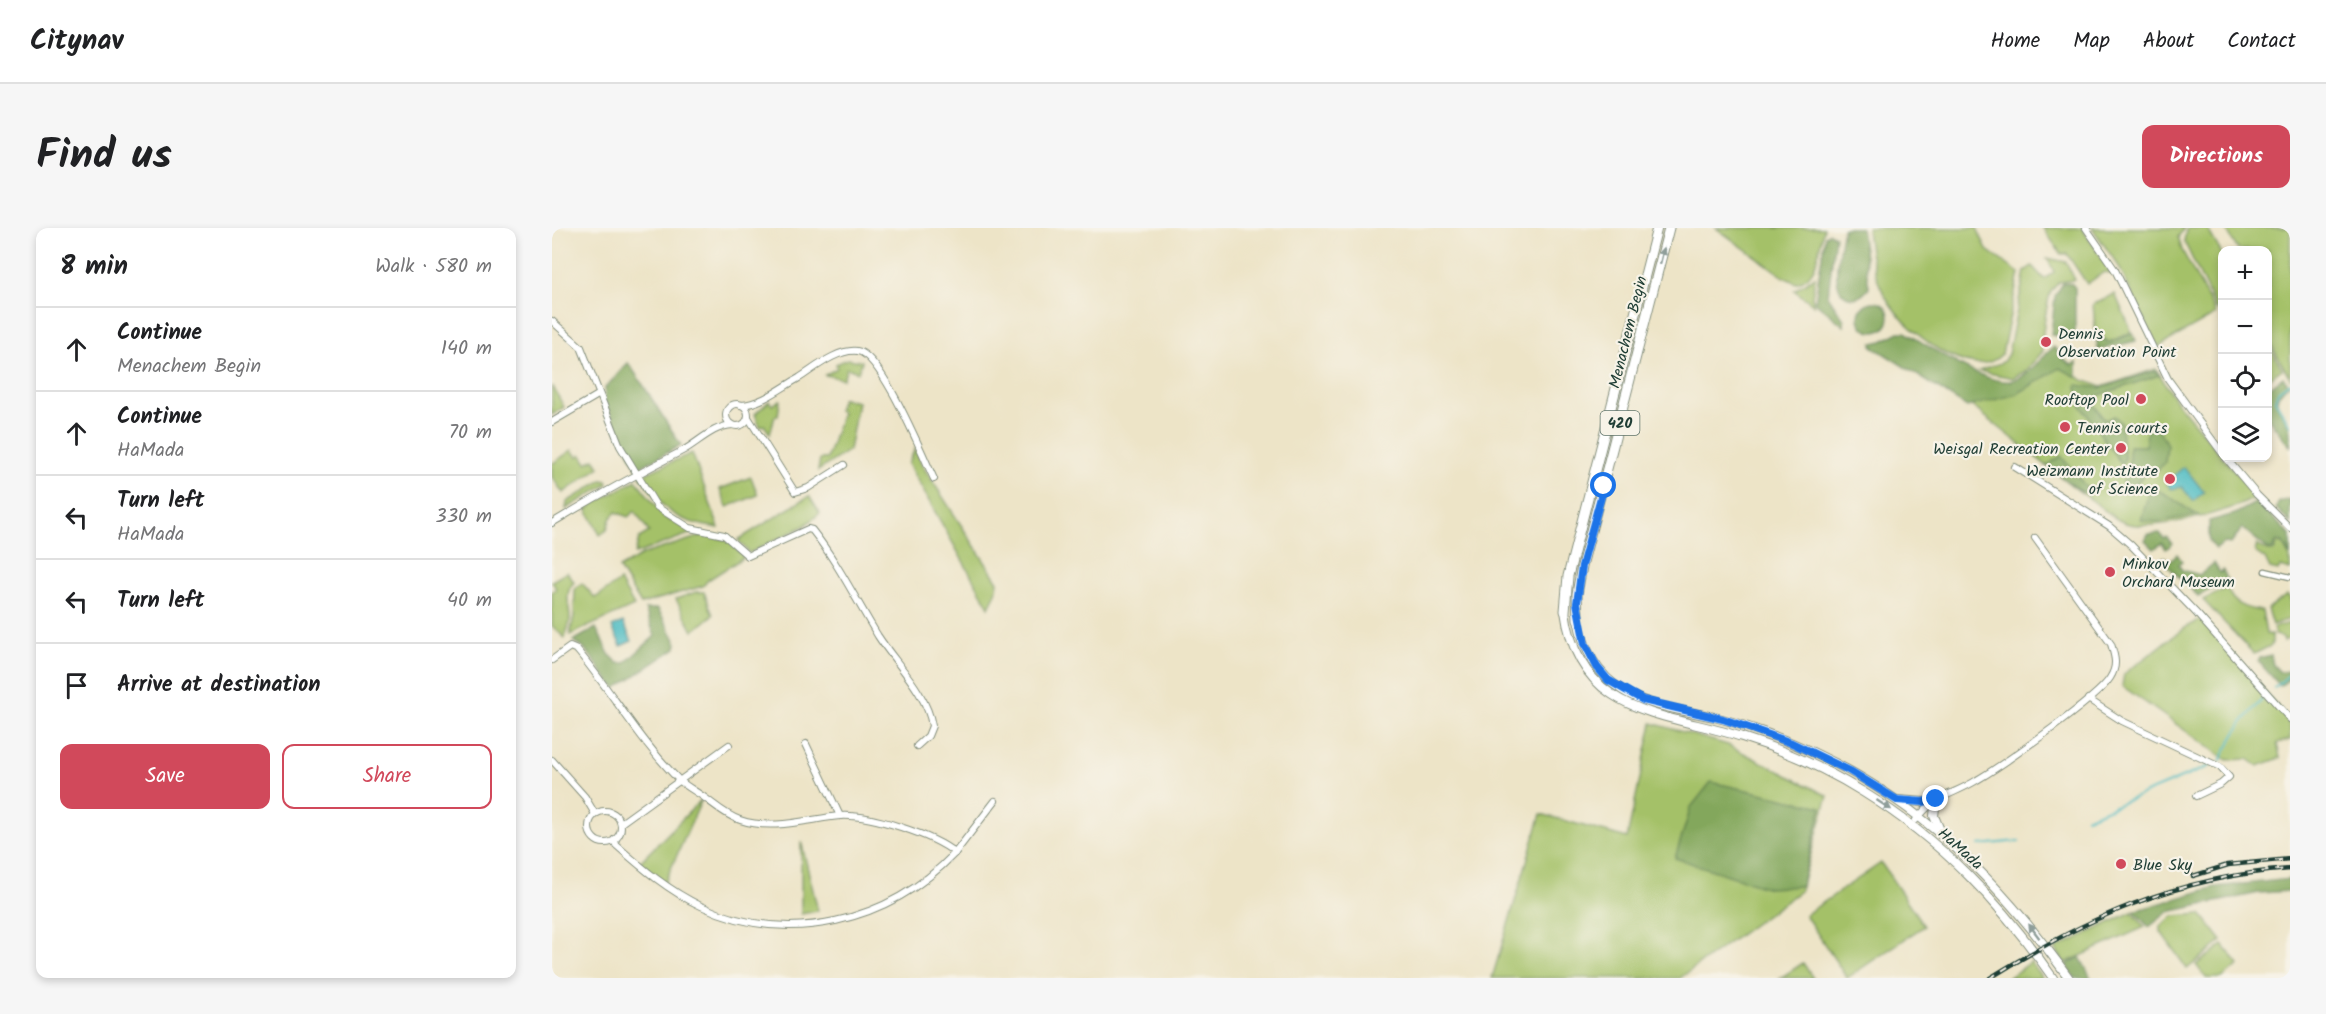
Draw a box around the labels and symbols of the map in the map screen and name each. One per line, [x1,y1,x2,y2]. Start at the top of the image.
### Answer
one-way arrow [1657,247,1667,265]
street label: Menachem Begin [1602,273,1655,391]
place label: Dennis Observation Point [2058,322,2177,365]
marker: Dennis Observation Point [2039,335,2053,349]
place label: Rooftop Pool [2045,388,2129,413]
marker: Rooftop Pool [2134,392,2148,406]
road number: 420 [1600,411,1640,435]
place label: Tennis courts [2077,416,2167,441]
marker: Tennis courts [2058,420,2072,434]
place label: Weisgal Recreation Center [1933,437,2111,462]
marker: Weisgal Recreation Center [2114,441,2128,455]
place label: Weizmann Institute of Science [2026,459,2158,502]
route start [1590,472,1616,498]
marker: Weizmann Institute of Science [2163,472,2177,486]
place label: Minkov Orchard Museum [2122,552,2235,595]
marker: Minkov Orchard Museum [2103,565,2117,579]
route end [1922,785,1948,811]
one-way arrow [1875,800,1892,811]
street label: HaMada [1932,822,1988,876]
place label: Blue Sky [2133,853,2192,878]
marker: Blue Sky [2114,857,2128,871]
one-way arrow [2027,923,2040,939]

